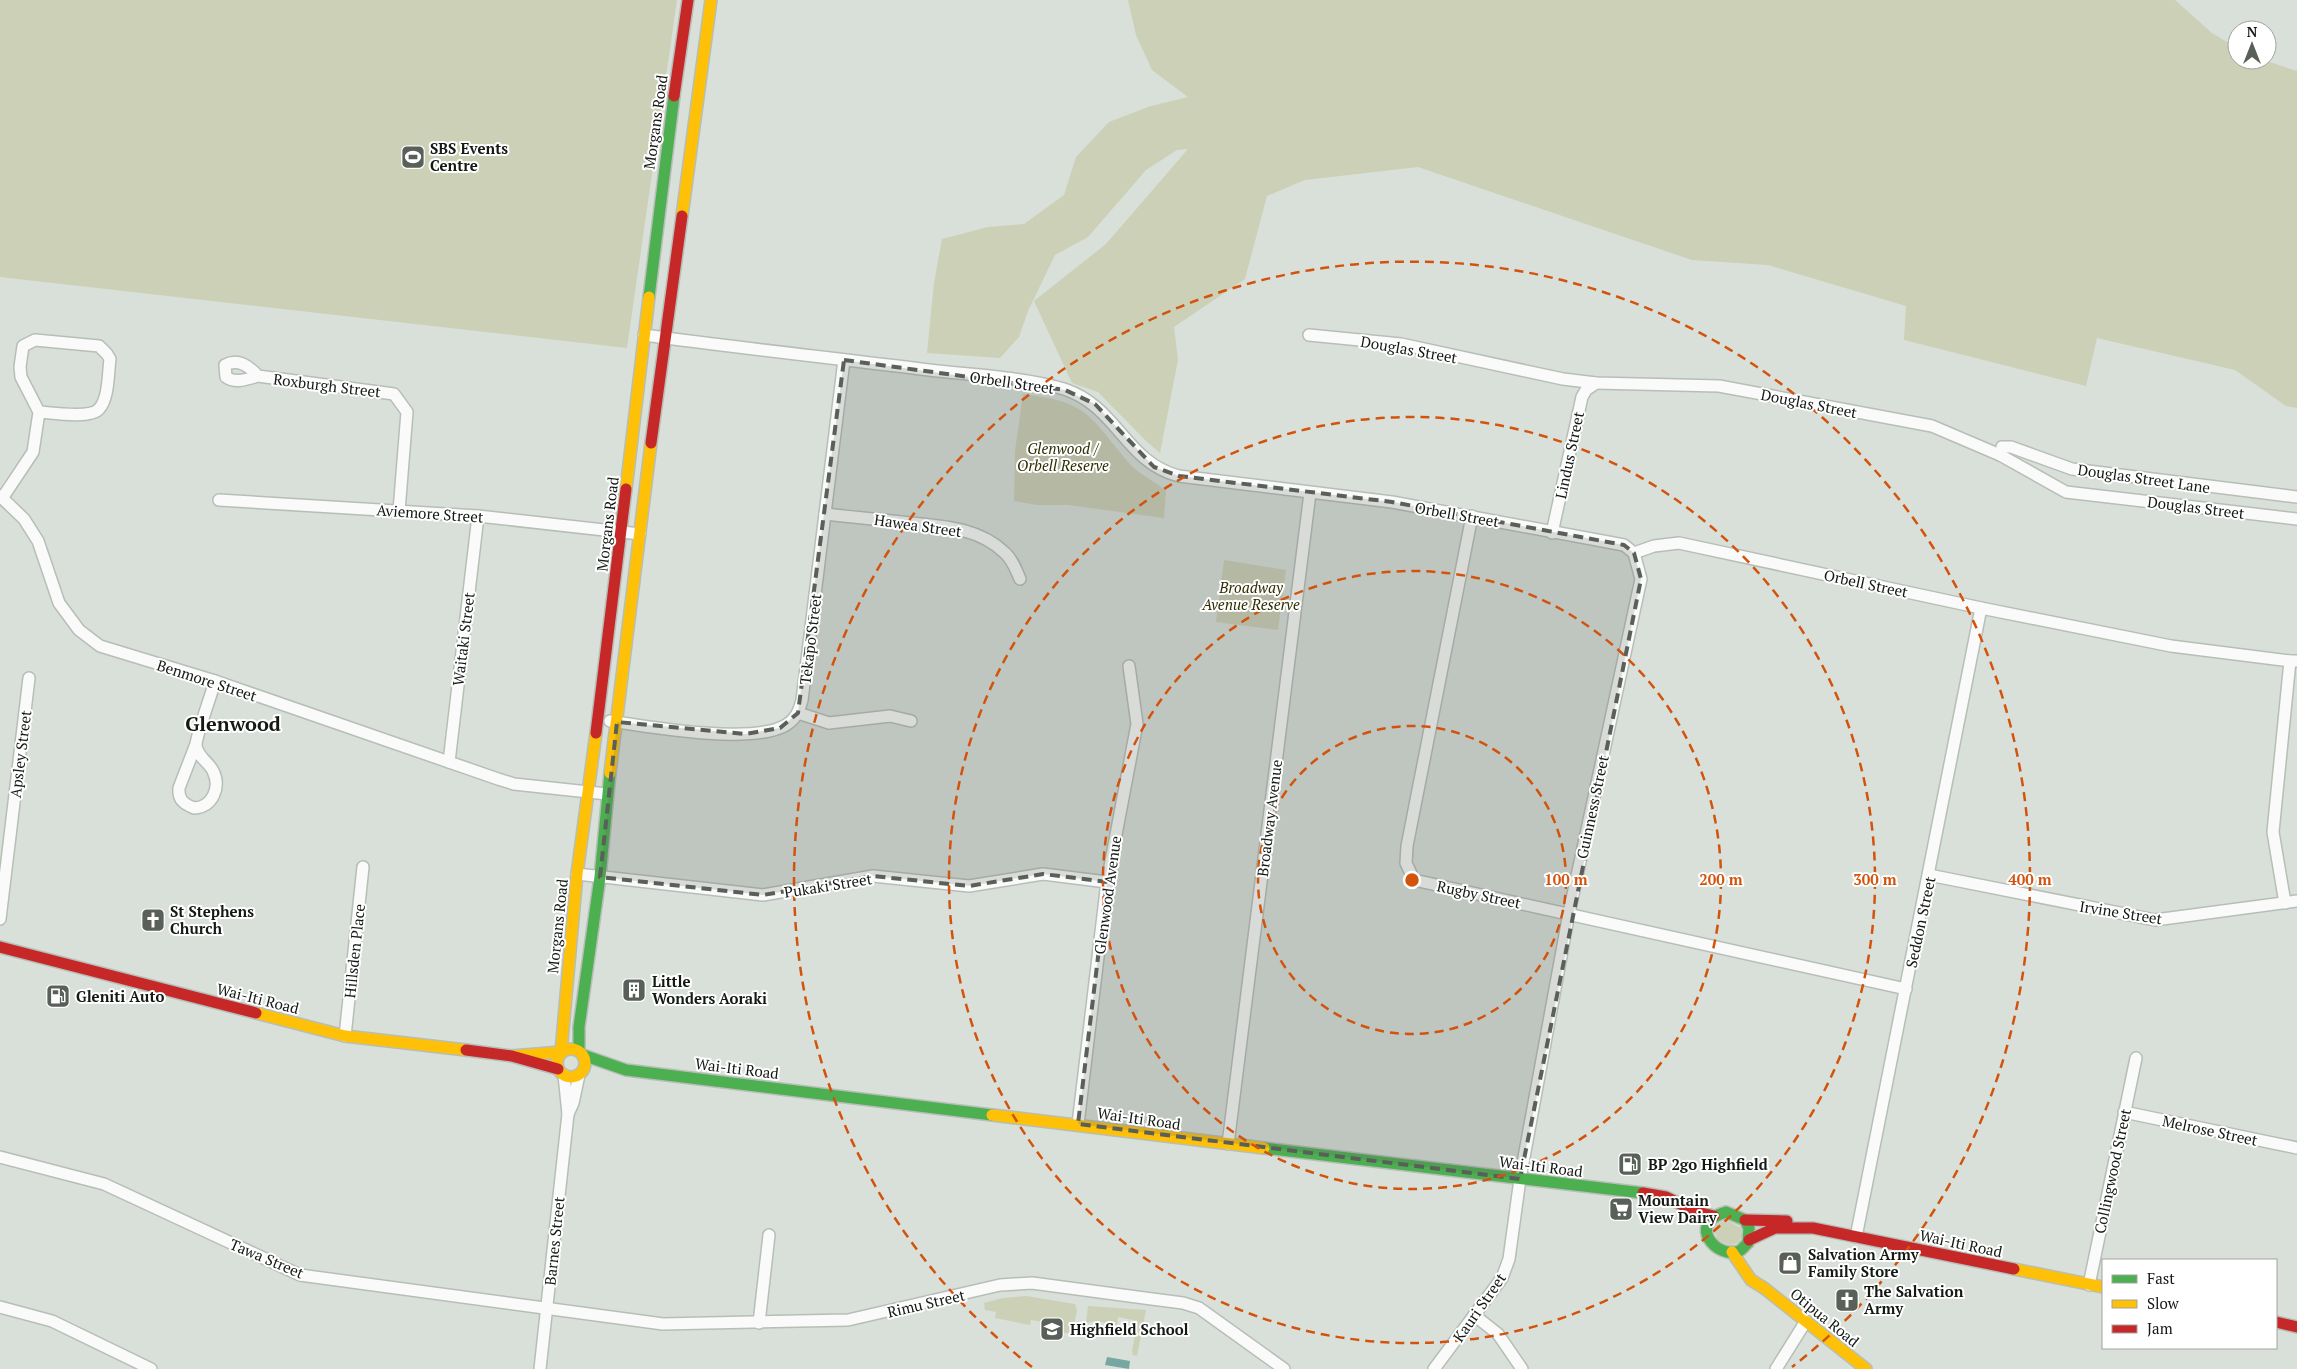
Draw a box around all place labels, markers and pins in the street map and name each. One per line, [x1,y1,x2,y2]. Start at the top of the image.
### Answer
place label: SBS Events Centre [430,138,508,175]
sports icon: SBS Events Centre [400,144,426,170]
centre of rings [1403,871,1421,889]
place label: St Stephens Church [170,901,254,938]
church icon: St Stephens Church [140,907,166,933]
place label: Little Wonders Aoraki [652,971,767,1008]
building icon: Little Wonders Aoraki [621,977,647,1003]
fuel station icon: Gleniti Auto [45,983,71,1009]
place label: Gleniti Auto [76,986,164,1006]
fuel station icon: BP 2go Highfield [1617,1151,1643,1177]
place label: BP 2go Highfield [1648,1154,1768,1174]
place label: Mountain View Dairy [1638,1190,1718,1227]
supermarket icon: Mountain View Dairy [1608,1196,1634,1222]
place label: Salvation Army Family Store [1808,1244,1920,1281]
shop icon: Salvation Army Family Store [1777,1250,1803,1276]
place label: The Salvation Army [1864,1281,1964,1318]
church icon: The Salvation Army [1834,1287,1860,1313]
school or university icon: Highfield School [1039,1316,1065,1342]
place label: Highfield School [1070,1319,1189,1339]

